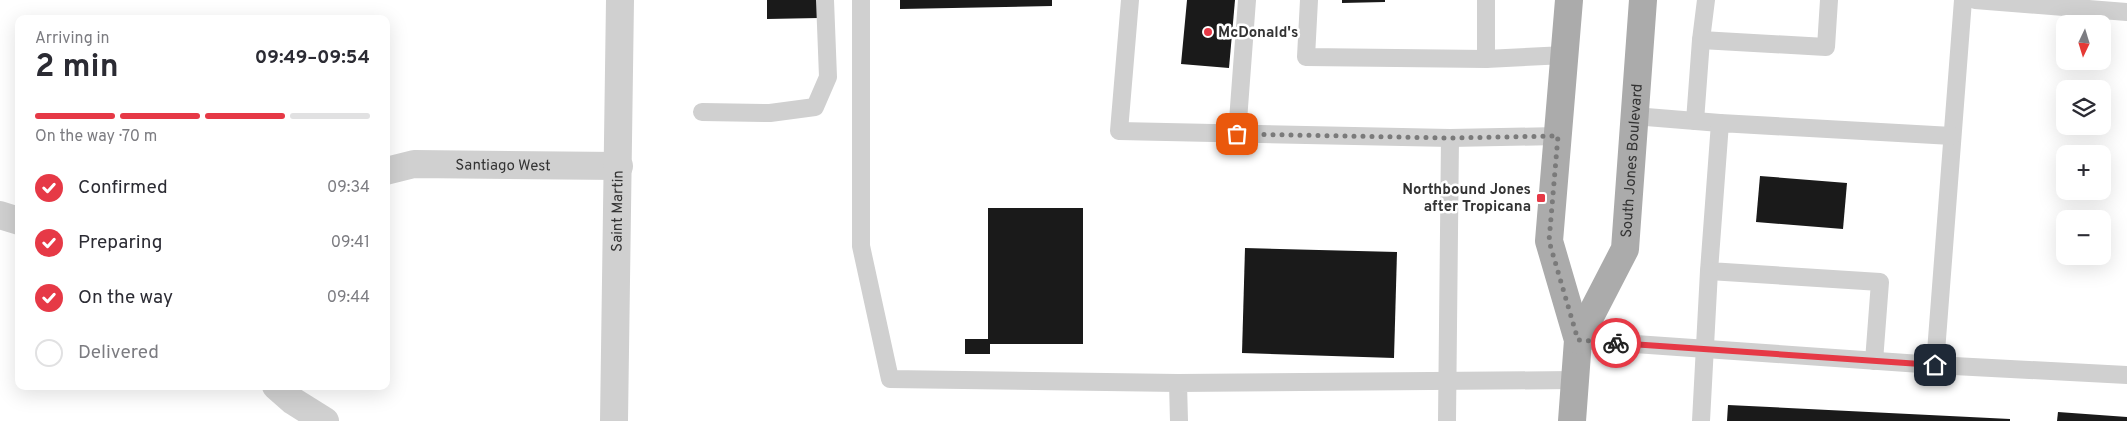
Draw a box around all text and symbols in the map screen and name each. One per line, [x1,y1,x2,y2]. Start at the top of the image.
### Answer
north arrow [2056,15,2111,70]
map controls [2056,15,2111,265]
place label: McDonald's [1218,24,1298,43]
marker: McDonald's [1202,26,1214,38]
text: Arriving in [35,29,110,49]
text: 09:49–09:54 [255,46,370,70]
text: 2 min [35,48,119,88]
button: layers [2056,80,2111,135]
street label: South Jones Boulevard [1618,83,1648,238]
pin [1216,113,1258,155]
icon: bag [1223,120,1251,148]
text: On the way · 70 m [35,127,157,147]
button: + [2056,145,2111,200]
street label: Santiago West [455,156,551,176]
street label: Saint Martin [608,170,629,252]
icon: check [35,174,63,202]
text: Confirmed [78,176,168,200]
text: 09:34 [327,178,370,198]
place label: Northbound Jones after Tropicana [1402,181,1531,217]
marker: Northbound Jones after Tropicana [1535,192,1547,204]
button: − [2056,210,2111,265]
icon: check [35,229,63,257]
text: Preparing [78,231,162,255]
text: 09:41 [331,233,370,253]
icon: check [35,284,63,312]
text: On the way [78,286,173,310]
text: 09:44 [327,288,370,308]
courier [1591,318,1641,368]
icon: bike [1602,329,1630,357]
text: Delivered [78,341,159,365]
pin [1914,344,1956,386]
icon: home [1921,351,1949,379]

